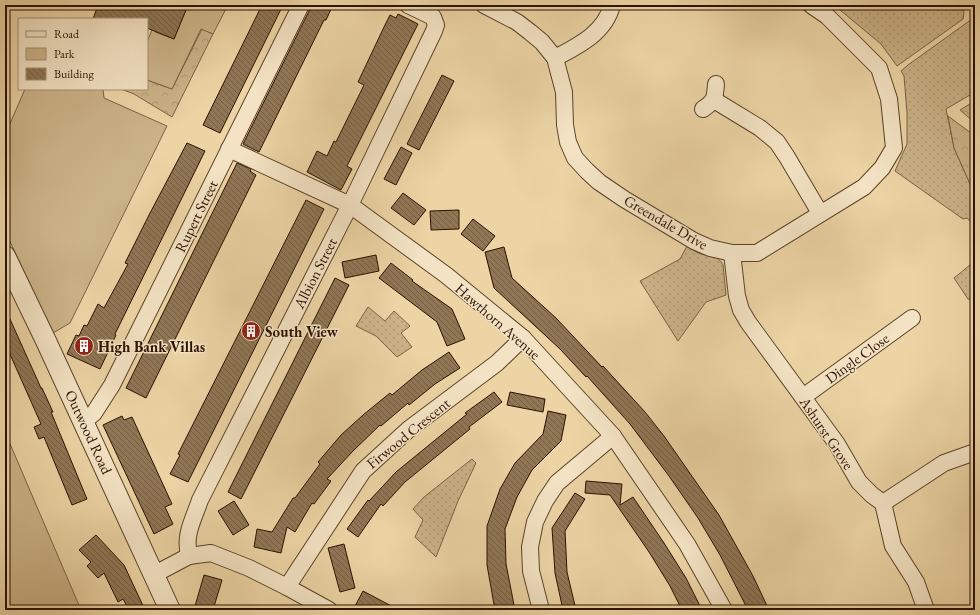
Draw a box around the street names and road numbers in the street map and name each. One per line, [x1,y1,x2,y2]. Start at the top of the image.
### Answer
street label: Rupert Street [170,177,222,255]
street label: Greendale Drive [621,190,711,254]
street label: Albion Street [289,234,341,312]
street label: Hawthorn Avenue [451,279,545,363]
street label: Dingle Close [821,328,893,388]
street label: Outwood Road [61,387,117,478]
street label: Ashurst Grove [795,392,858,473]
street label: Firwood Crescent [362,393,454,473]

